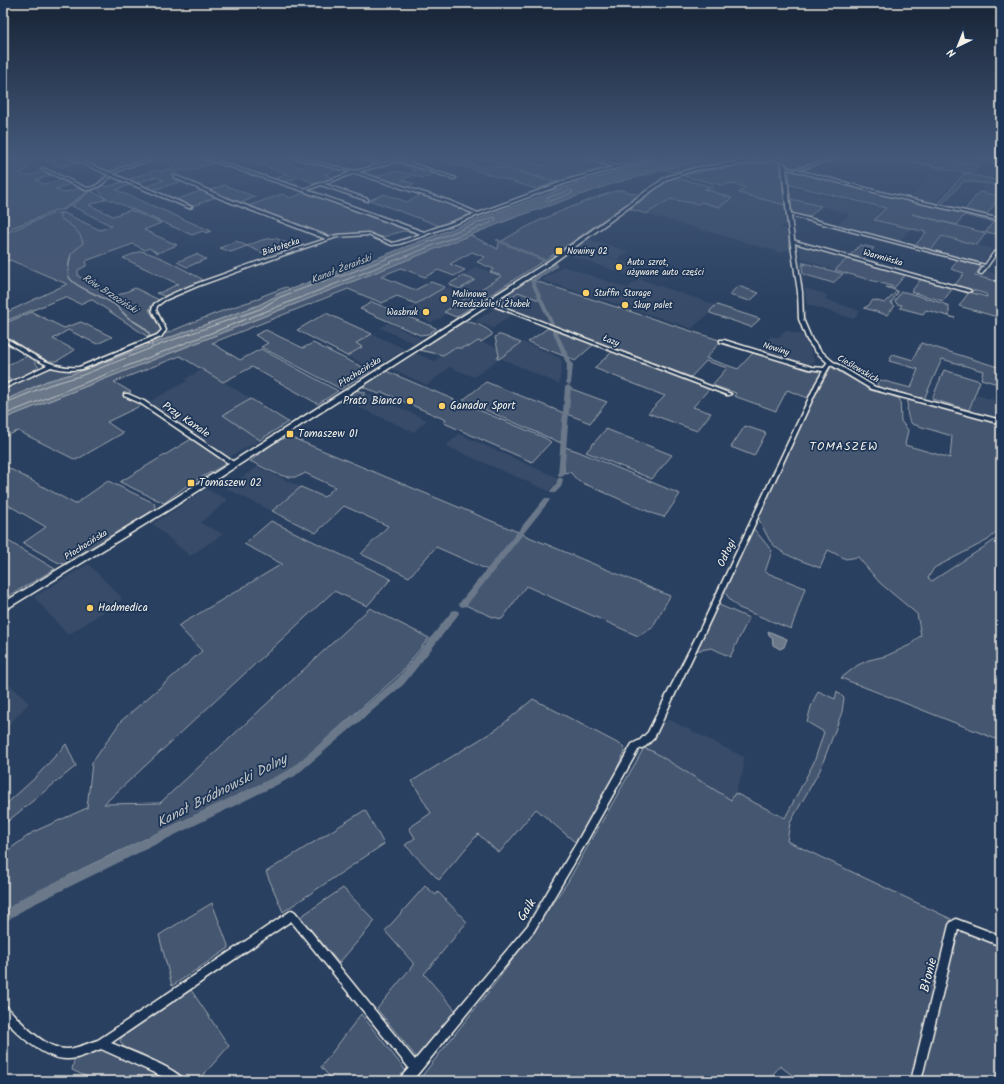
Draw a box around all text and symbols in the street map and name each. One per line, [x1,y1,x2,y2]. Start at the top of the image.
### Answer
north arrow [938,26,978,66]
text: N [943,44,961,62]
street label: Białołęcka [260,234,302,260]
place label: Nowiny 02 [567,244,608,259]
street label: Warmińska [861,245,905,271]
marker: Nowiny 02 [554,246,564,256]
water label: Kanał Żerański [308,249,376,288]
place label: Auto szrot, używane auto części [627,255,705,280]
marker: Auto szrot, używane auto części [614,262,624,272]
water label: Rów Brzeziński [79,270,143,319]
place label: Stuffin Storage [594,286,651,301]
place label: Malinowe Przedszkole i Żłobek [452,287,531,312]
marker: Stuffin Storage [581,288,591,298]
marker: Malinowe Przedszkole i Żłobek [439,294,449,304]
place label: Skup palet [633,298,673,313]
marker: Skup palet [620,300,630,310]
place label: Wasbruk [387,305,419,320]
marker: Wasbruk [421,307,431,317]
street label: Łazy [600,331,622,351]
street label: Nowiny [761,338,792,360]
street label: Cieślewskich [834,351,882,387]
street label: Płochocińska [336,353,384,391]
place label: Prato Bianco [343,392,402,410]
marker: Prato Bianco [405,396,415,406]
street label: Przy Kanale [158,397,214,443]
place label: Ganador Sport [450,397,516,415]
marker: Ganador Sport [437,401,447,411]
place label: Tomaszew 01 [298,425,358,443]
marker: Tomaszew 01 [285,429,295,439]
district label: TOMASZEW [810,437,878,456]
place label: Tomaszew 02 [199,474,262,492]
marker: Tomaszew 02 [186,478,196,488]
street label: Płochocińska [62,526,110,564]
street label: Odłogi [713,536,741,570]
place label: Hadmedica [98,599,148,617]
marker: Hadmedica [85,603,95,613]
water label: Kanał Bródnowski Dolny [153,747,293,833]
street label: Gaik [512,894,543,925]
street label: Błonie [915,955,943,994]

